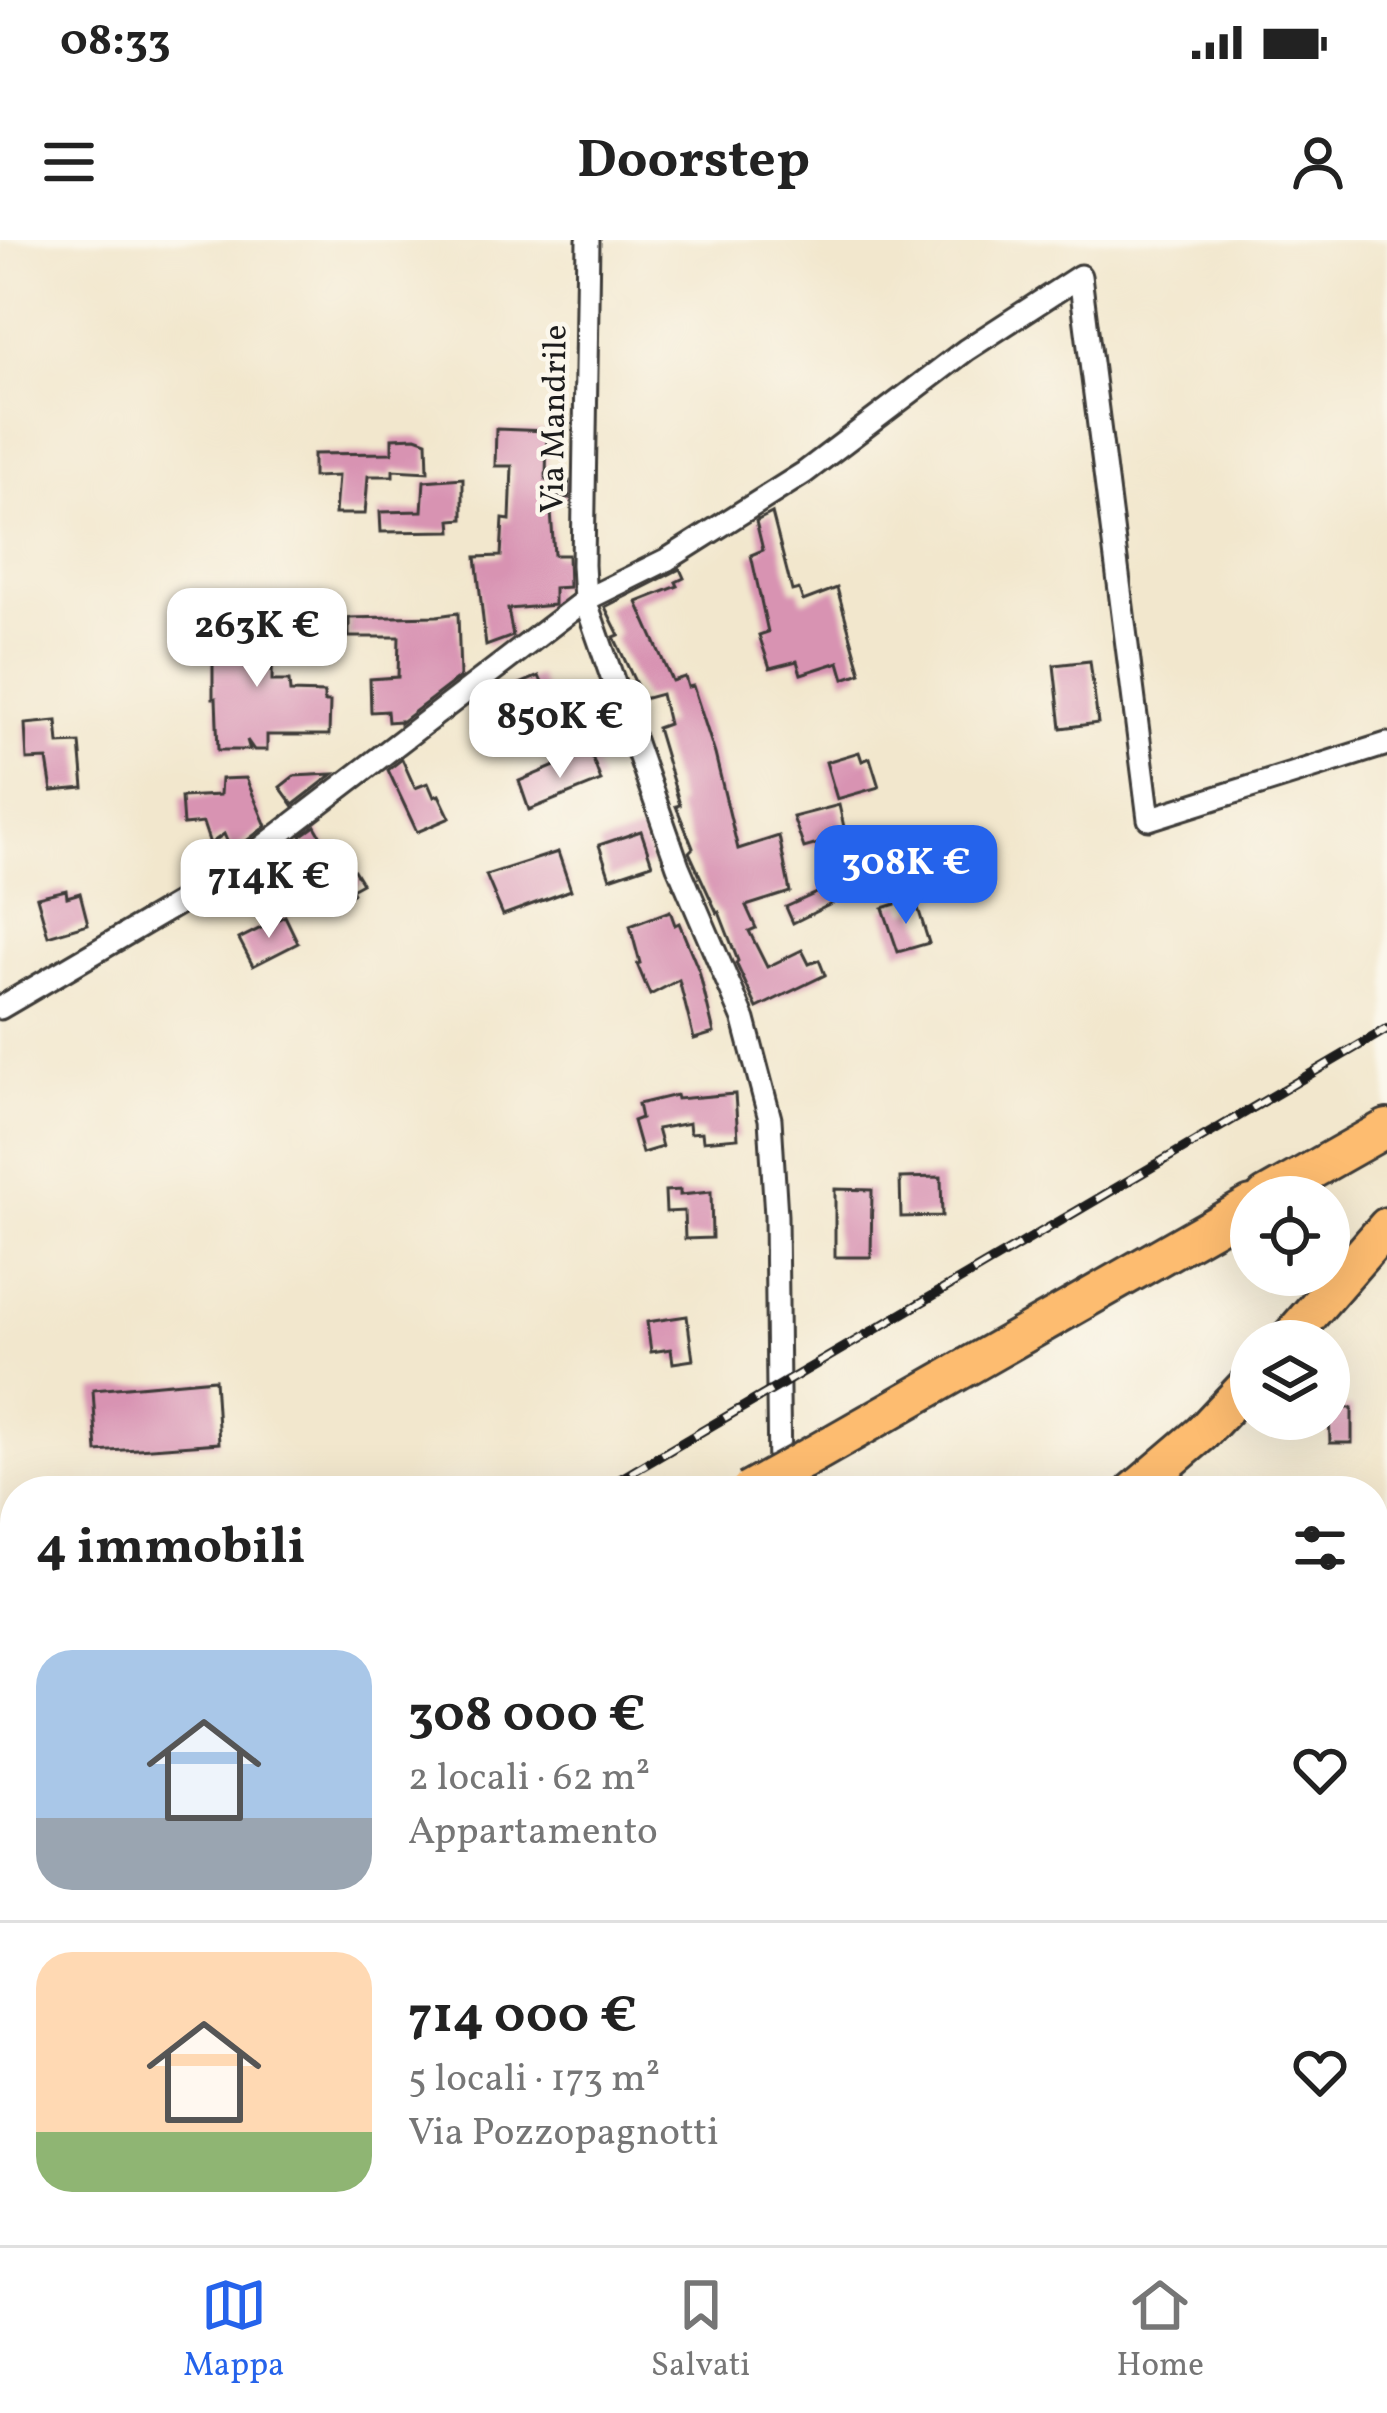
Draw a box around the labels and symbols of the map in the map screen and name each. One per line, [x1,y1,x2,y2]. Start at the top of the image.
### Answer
street label: Via Mandrile [531,324,581,514]
pin: 263K € [159,588,355,690]
pin: 850K € [462,679,658,781]
pin: 308K € [808,825,1004,927]
pin: 714K € [171,839,367,941]

